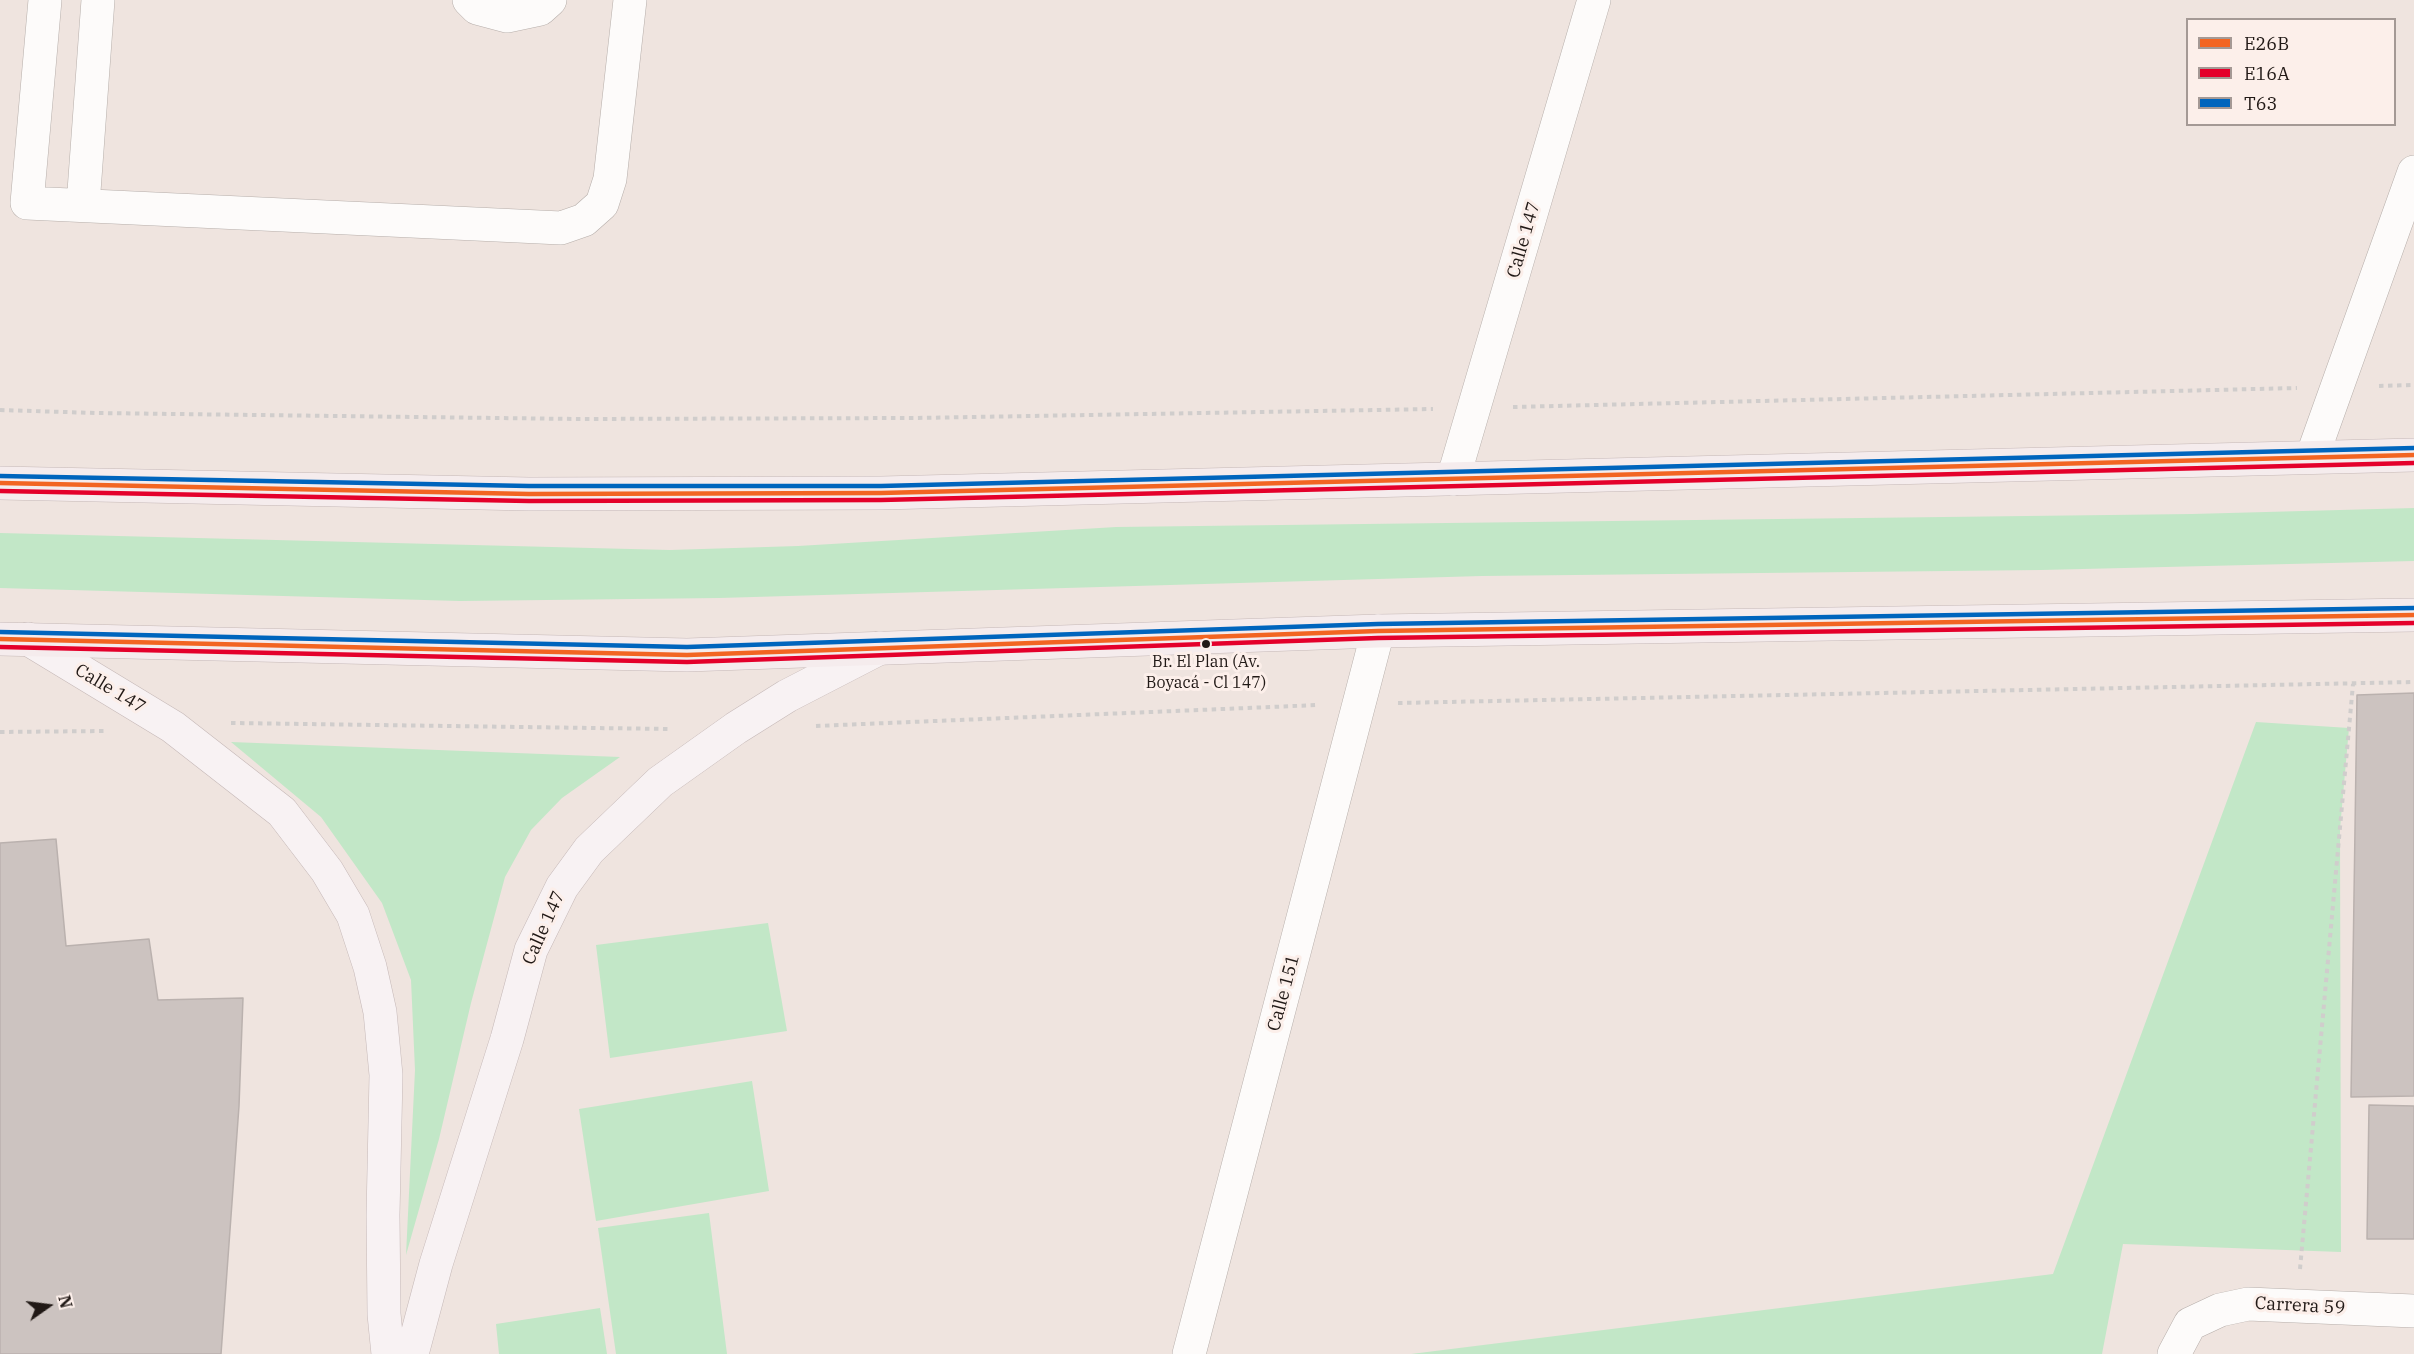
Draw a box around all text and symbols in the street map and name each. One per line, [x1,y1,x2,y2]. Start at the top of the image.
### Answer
legend [2186,18,2396,126]
text: E26B [2244,32,2289,55]
text: E16A [2244,62,2290,85]
text: T63 [2244,92,2277,115]
street label: Calle 147 [1503,199,1545,281]
marker: Br. El Plan (Av. Boyacá - Cl 147) [1200,638,1212,650]
place label: Br. El Plan (Av. Boyacá - Cl 147) [1146,652,1266,690]
street label: Calle 147 [71,660,149,718]
street label: Calle 147 [518,888,570,968]
street label: Calle 151 [1263,952,1305,1034]
north arrow [18,1276,78,1336]
text: N [54,1293,77,1310]
street label: Carrera 59 [2254,1293,2346,1319]

